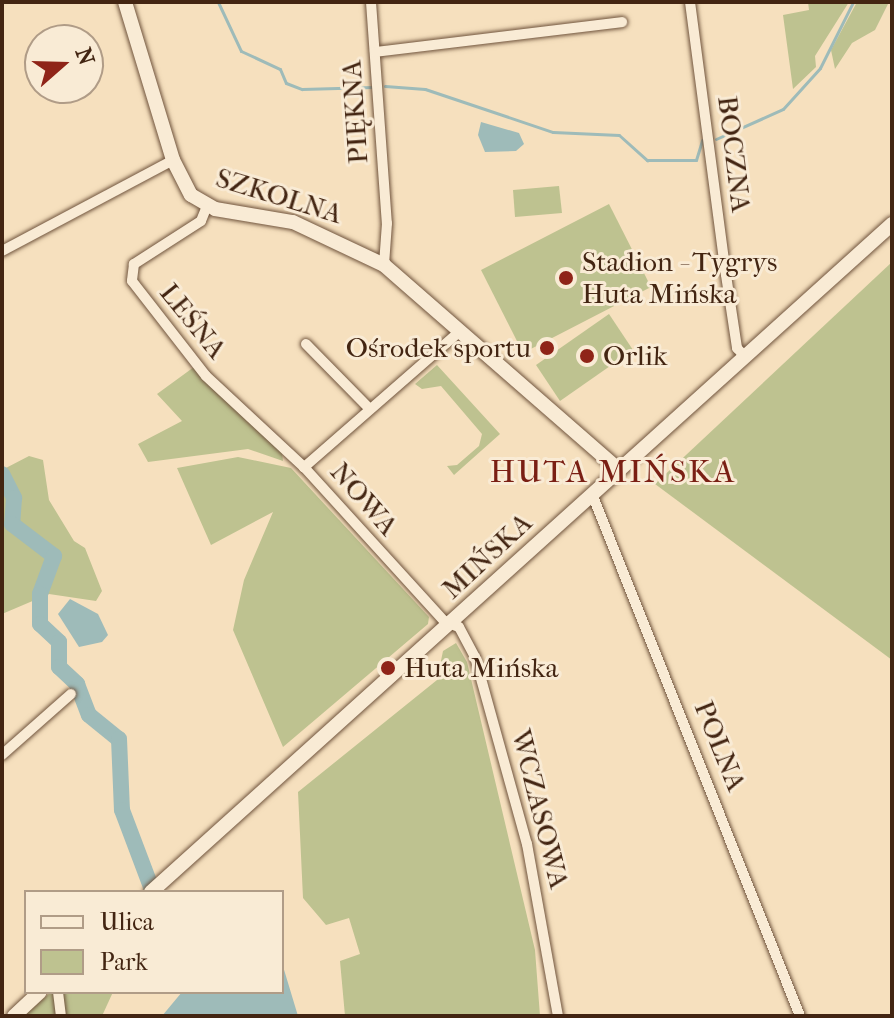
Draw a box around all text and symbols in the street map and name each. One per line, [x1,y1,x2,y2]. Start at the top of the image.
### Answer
north arrow [24,24,104,104]
text: N [70,44,100,69]
street label: PIĘKNA [335,59,375,165]
street label: BOCZNA [710,94,758,214]
street label: SZKOLNA [212,161,346,231]
place label: Stadion - Tygrys Huta Mińska [582,245,777,311]
marker: Stadion - Tygrys Huta Mińska [557,269,575,287]
street label: LEŚNA [152,277,234,365]
place label: Ośrodek sportu [346,331,531,365]
marker: Ośrodek sportu [538,339,556,357]
place label: Orlik [603,339,667,373]
marker: Orlik [578,347,596,365]
district label: HUTA MIŃSKA [490,453,736,491]
street label: NOWA [323,455,405,543]
street label: MIŃSKA [435,506,539,606]
place label: Huta Mińska [404,651,558,685]
marker: Huta Mińska [379,659,397,677]
street label: POLNA [687,696,753,796]
street label: WCZASOWA [504,726,576,892]
legend [24,890,284,994]
text: Ulica [100,908,154,936]
text: Park [100,948,148,976]

